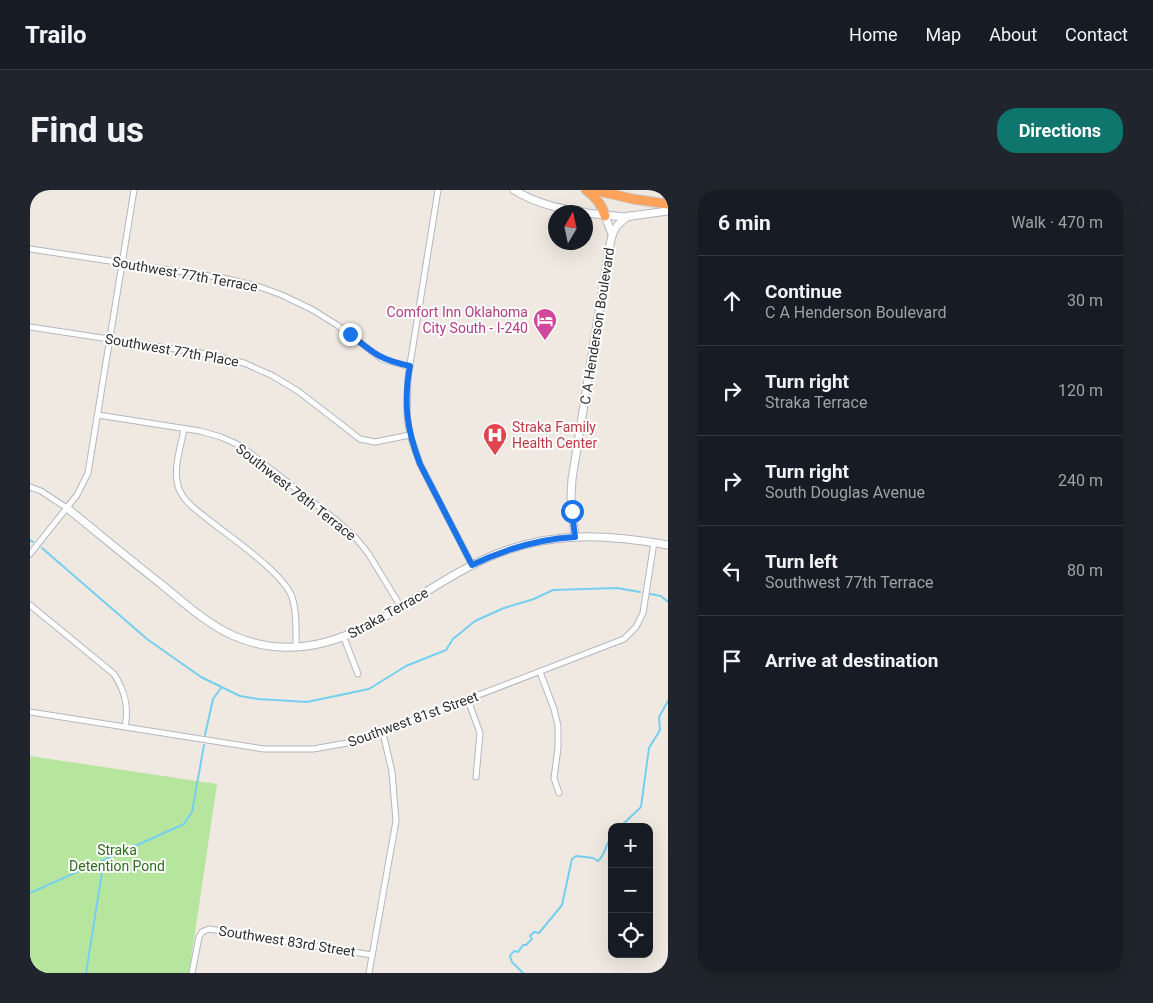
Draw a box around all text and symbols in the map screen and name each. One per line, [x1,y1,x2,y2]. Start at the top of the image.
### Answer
text: Trailo [25,21,87,49]
text: Home [849,24,898,45]
text: Map [926,24,961,45]
text: About [989,24,1037,45]
text: Contact [1065,24,1128,45]
button: Directions [997,108,1123,153]
text: Find us [30,110,144,151]
north arrow [548,205,593,250]
text: 6 min [718,211,771,235]
text: Walk · 470 m [1011,213,1103,232]
street label: C A Henderson Boulevard [577,246,617,406]
street label: Southwest 77th Terrace [111,253,259,295]
text: Continue [765,280,842,303]
icon: ahead [718,287,746,315]
text: 30 m [1067,291,1103,310]
text: C A Henderson Boulevard [765,303,946,322]
place label: Comfort Inn Oklahoma City South - I-240 [387,304,528,336]
hotel icon: Comfort Inn Oklahoma City South - I-240 [532,307,558,341]
route end [339,323,362,346]
street label: Southwest 77th Place [104,330,240,370]
text: Turn right [765,370,849,393]
icon: right [718,377,746,405]
text: 120 m [1058,381,1103,400]
text: Straka Terrace [765,393,867,412]
place label: Straka Family Health Center [512,419,597,451]
hospital icon: Straka Family Health Center [482,422,508,456]
street label: Southwest 78th Terrace [233,440,359,544]
text: Turn right [765,460,849,483]
icon: right [718,467,746,495]
text: 240 m [1058,471,1103,490]
text: South Douglas Avenue [765,483,925,502]
route start [561,500,584,523]
text: Turn left [765,550,838,573]
icon: left [718,557,746,585]
text: 80 m [1067,561,1103,580]
text: Southwest 77th Terrace [765,573,934,592]
street label: Straka Terrace [345,584,431,642]
icon: arrive [718,647,746,675]
text: Arrive at destination [765,649,938,672]
street label: Southwest 81st Street [346,688,481,750]
map controls [608,823,653,958]
button: + [608,823,653,868]
park label: Straka Detention Pond [69,842,165,874]
button: − [608,868,653,913]
button: locate [608,913,653,958]
street label: Southwest 83rd Street [218,922,357,960]

